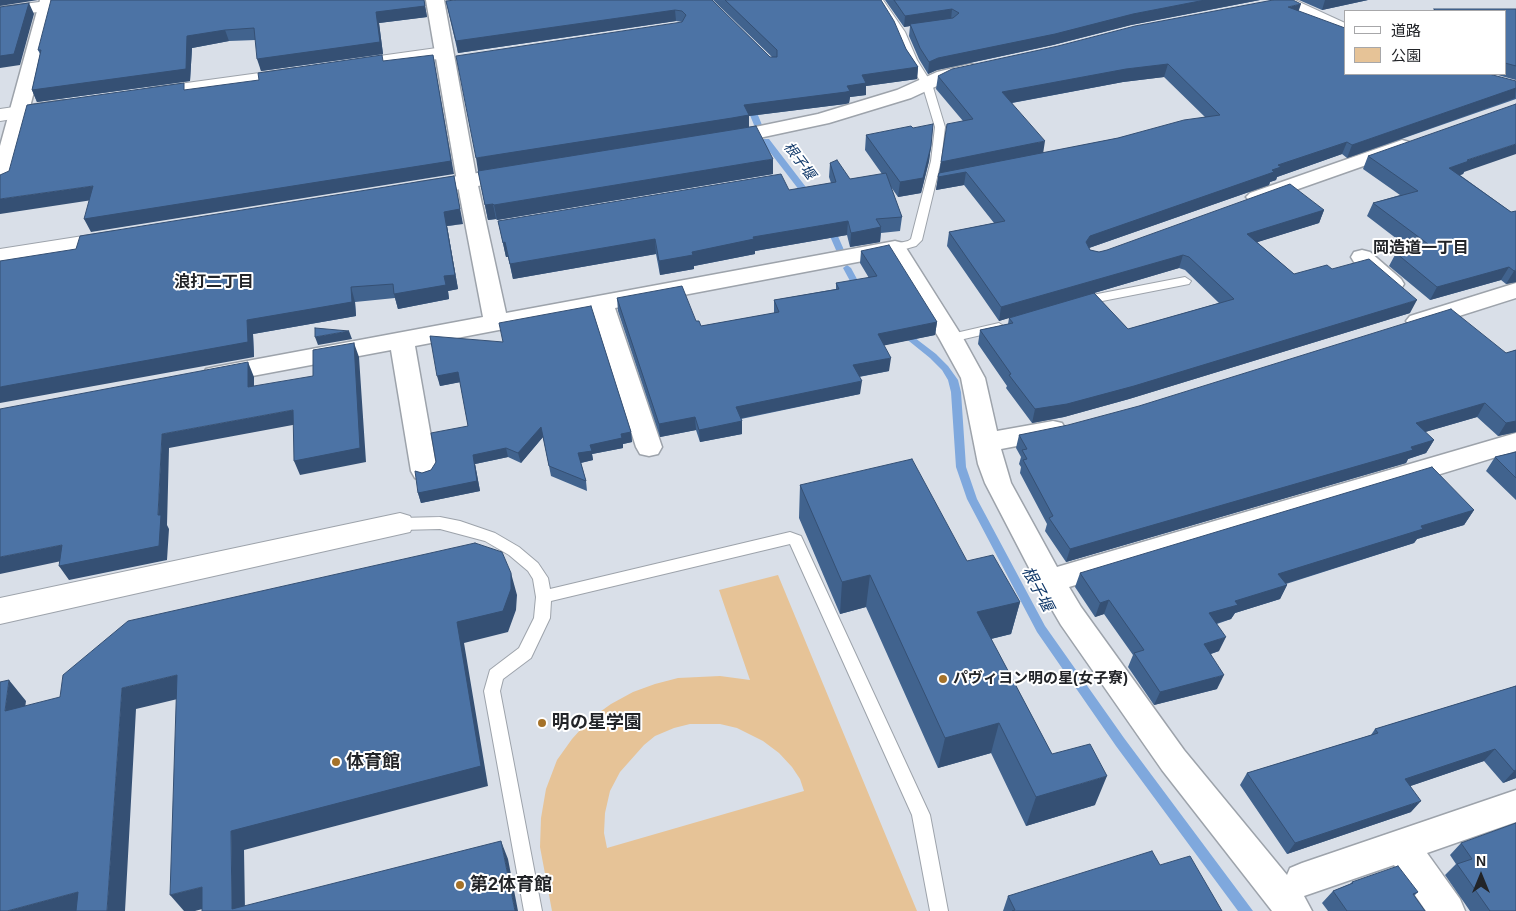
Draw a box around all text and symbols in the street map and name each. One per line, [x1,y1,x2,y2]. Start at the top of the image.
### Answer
legend [1344,10,1506,75]
text: 道路 [1391,22,1421,39]
text: 公園 [1391,47,1421,64]
water label: 根子堰 [780,139,818,183]
district label: 岡造道一丁目 [1373,239,1469,259]
district label: 浪打二丁目 [174,273,254,293]
water label: 根子堰 [1017,563,1057,615]
place label: パヴィヨン明の星(女子寮) [953,670,1128,688]
marker: パヴィヨン明の星(女子寮) [937,673,949,685]
place label: 明の星学園 [552,712,642,734]
marker: 明の星学園 [536,717,548,729]
place label: 体育館 [346,751,400,773]
marker: 体育館 [330,756,342,768]
north arrow [1456,851,1506,901]
text: N [1476,853,1486,869]
place label: 第2体育館 [470,874,552,896]
marker: 第2体育館 [454,879,466,891]

